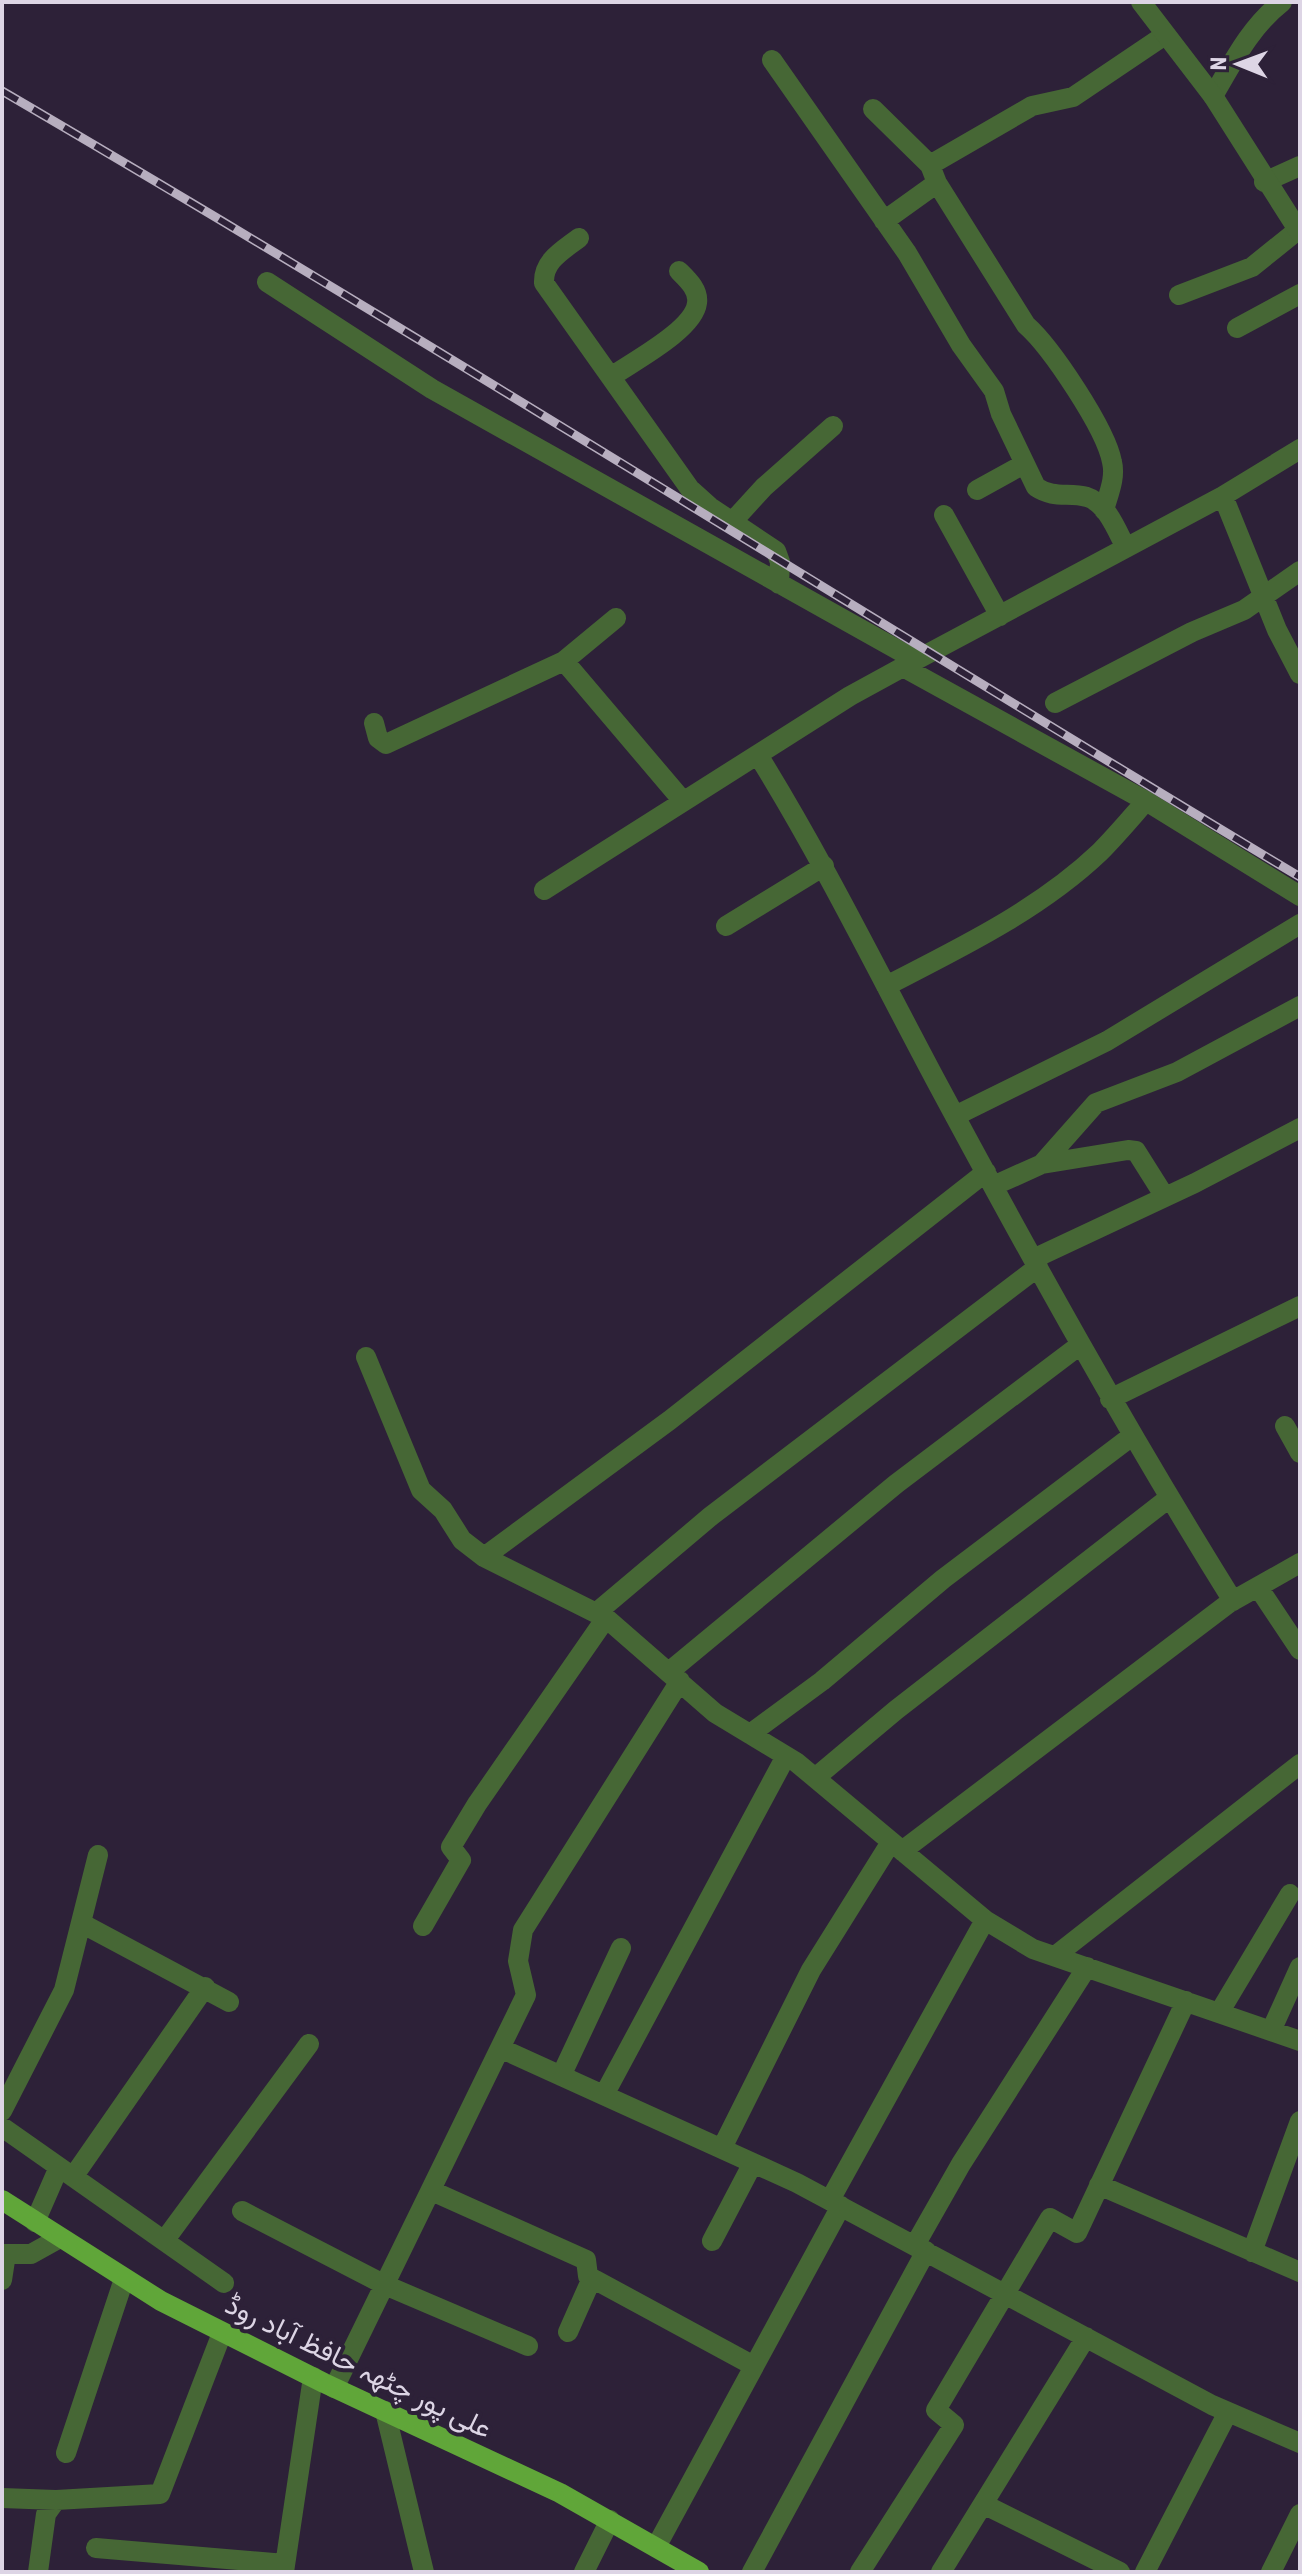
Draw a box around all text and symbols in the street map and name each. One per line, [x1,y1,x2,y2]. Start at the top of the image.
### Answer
north arrow [1198,24,1278,104]
text: N [1206,57,1231,71]
street label: علی پور چٹھہ حافظ آباد روڈ [219,2288,497,2447]

